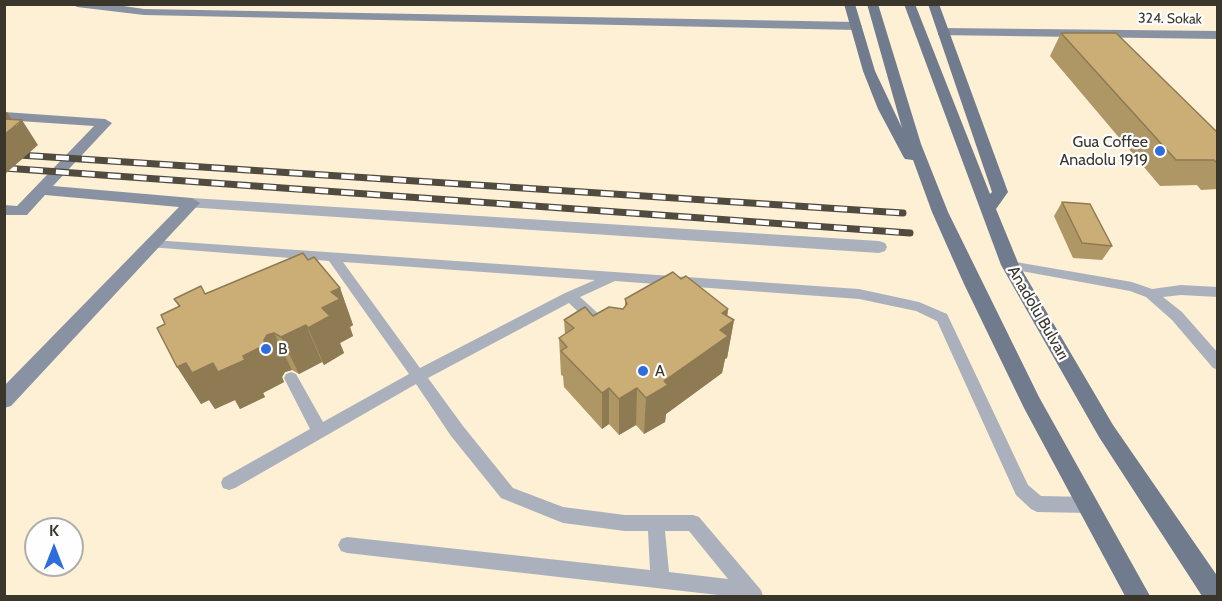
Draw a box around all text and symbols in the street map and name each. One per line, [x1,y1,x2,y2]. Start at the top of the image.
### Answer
street label: 324. Sokak [1138,10,1202,28]
place label: Gua Coffee Anadolu 1919 [1059,132,1148,170]
marker: Gua Coffee Anadolu 1919 [1153,144,1167,158]
street label: Anadolu Bulvarı [1003,263,1073,363]
place label: B [278,339,288,359]
marker: B [259,342,273,356]
place label: A [655,361,665,381]
marker: A [636,364,650,378]
north arrow [24,517,84,577]
text: K [49,521,59,540]

